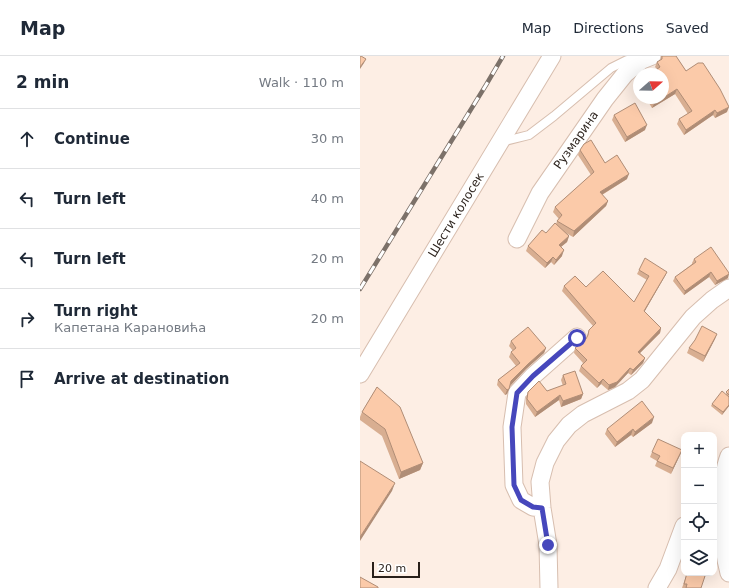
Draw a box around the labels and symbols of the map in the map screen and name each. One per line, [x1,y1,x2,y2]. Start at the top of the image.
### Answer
north arrow [633,68,669,104]
street label: Рузмарина [551,108,601,172]
street label: Шести колосек [425,170,487,260]
route start [568,329,586,347]
route end [539,536,557,554]
scale bar [372,560,420,579]

